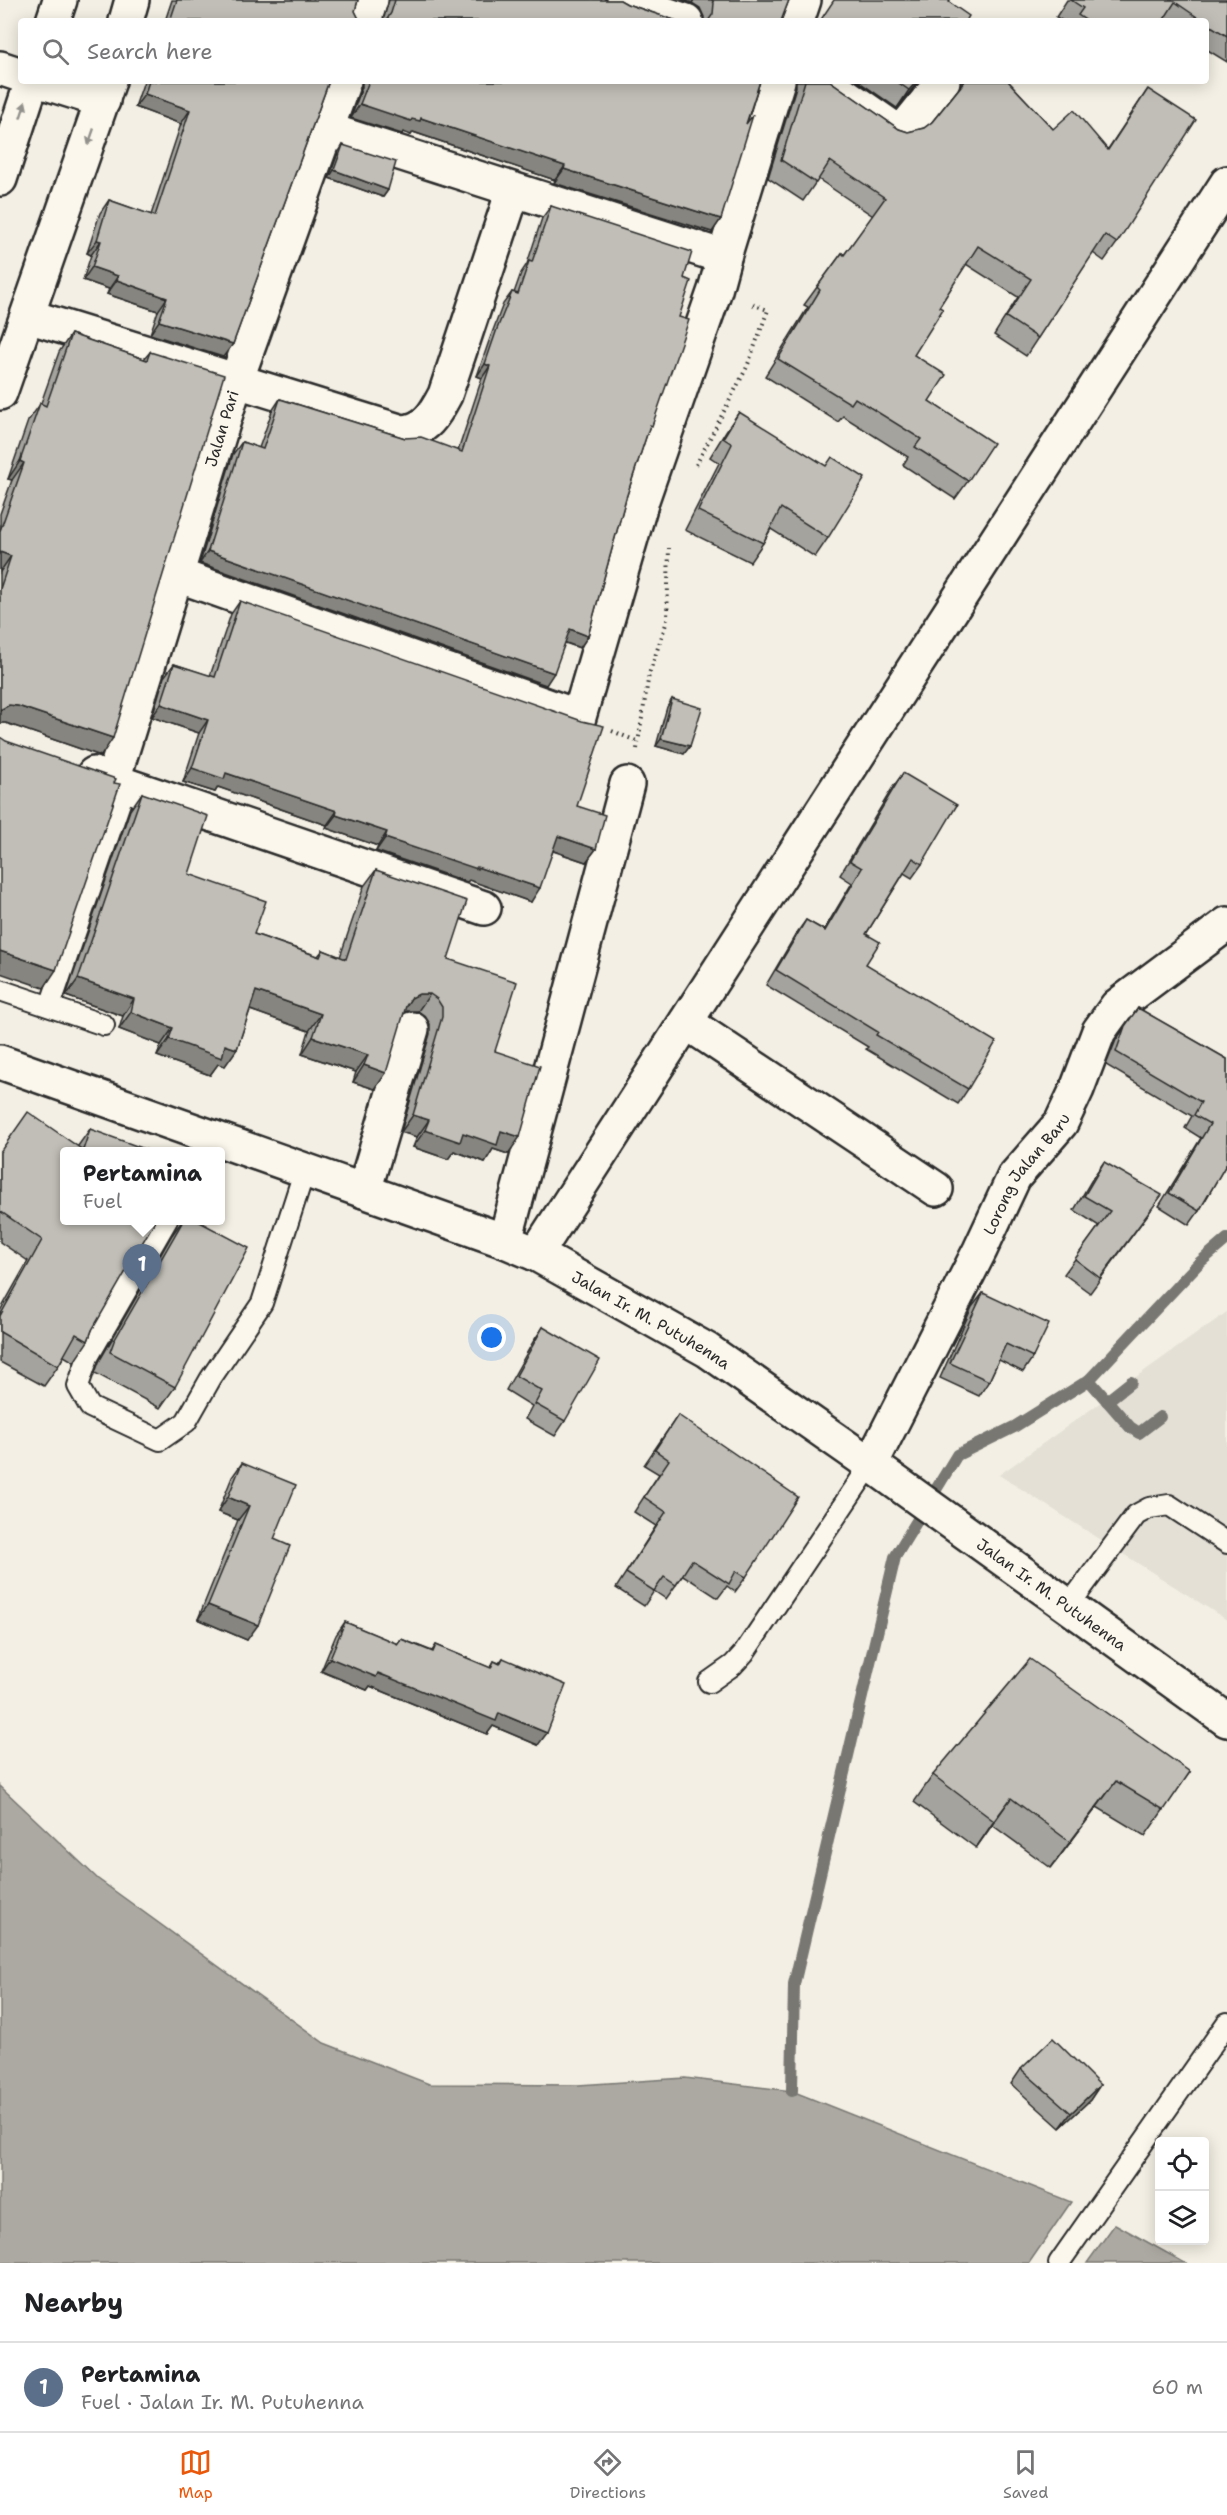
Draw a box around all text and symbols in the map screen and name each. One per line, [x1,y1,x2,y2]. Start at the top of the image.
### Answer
search box [18,18,1209,84]
icon: search [39,35,72,68]
text: Search here [87,37,213,66]
one-way arrow [18,101,28,119]
one-way arrow [85,128,95,146]
street label: Jalan Pari [200,387,243,469]
street label: Lorong Jalan Baru [978,1110,1075,1238]
popup [60,1147,225,1225]
text: Pertamina [83,1159,202,1188]
text: Fuel [83,1188,122,1214]
pin: 1 [122,1244,162,1294]
street label: Jalan Ir. M. Putuhenna [568,1266,735,1374]
your location [477,1323,506,1352]
street label: Jalan Ir. M. Putuhenna [973,1533,1131,1655]
map controls [1155,2137,1209,2245]
button: locate [1155,2137,1209,2191]
button: layers [1155,2191,1209,2245]
text: Nearby [24,2285,123,2320]
text: Pertamina [81,2360,200,2389]
text: 1 [39,2374,48,2400]
text: 60 m [1151,2374,1203,2400]
text: Fuel · Jalan Ir. M. Putuhenna [81,2389,364,2415]
tab: Map [179,2446,213,2503]
tab: Directions [570,2446,646,2503]
tab: Saved [1003,2446,1049,2503]

